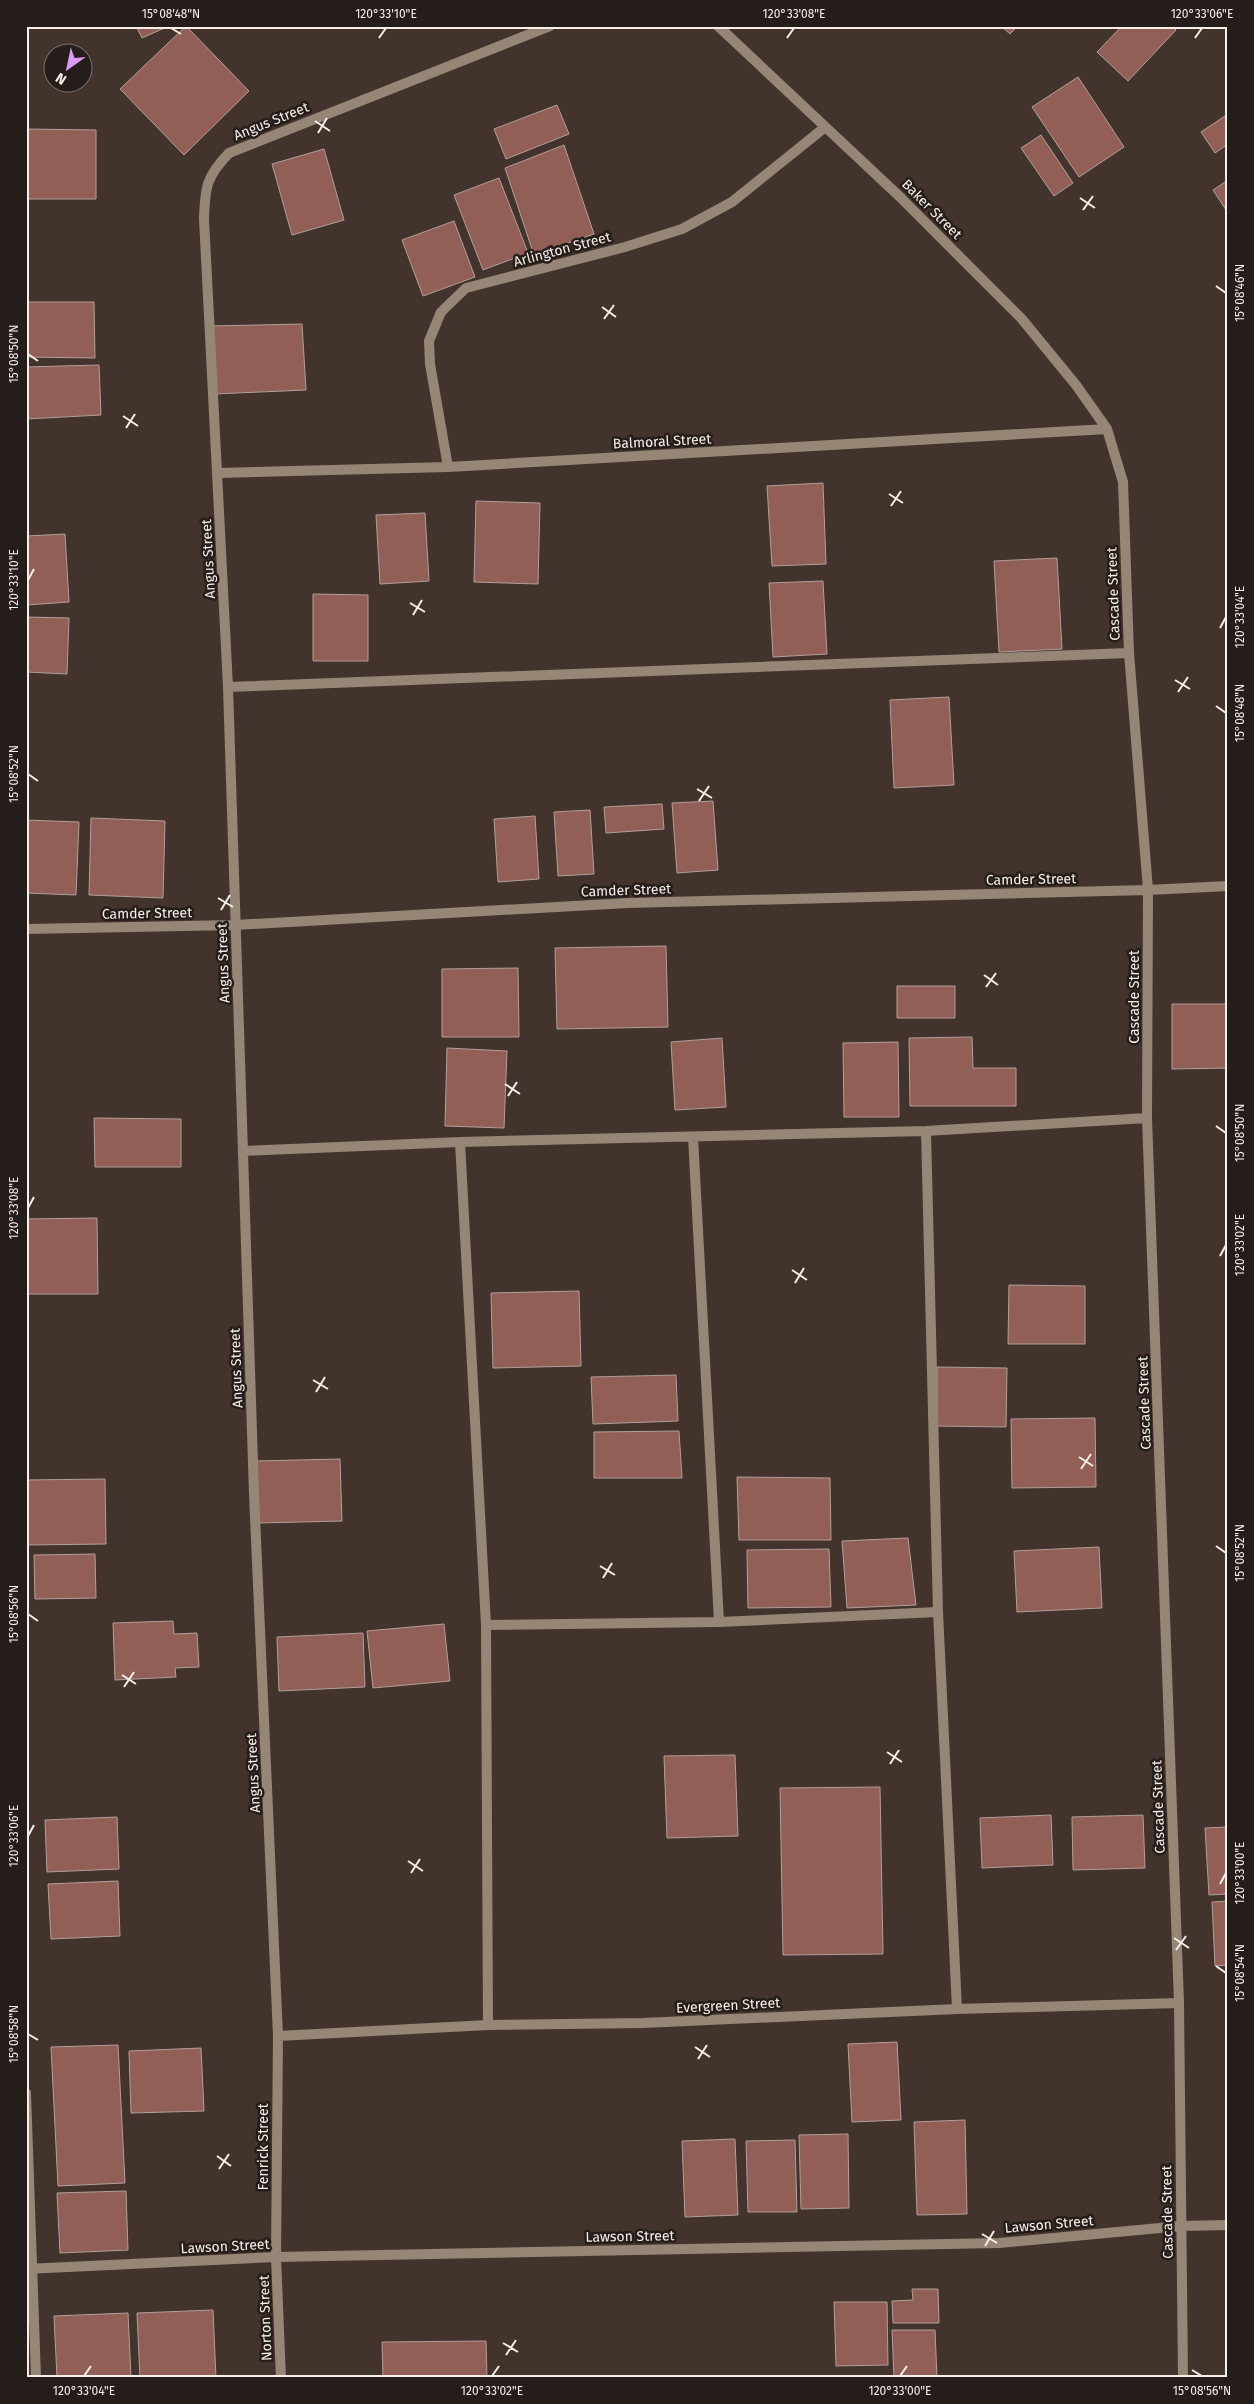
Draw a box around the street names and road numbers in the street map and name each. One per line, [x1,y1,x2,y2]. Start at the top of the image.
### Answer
street label: Angus Street [231,98,312,144]
street label: Baker Street [898,176,966,244]
street label: Arlington Street [512,228,613,271]
street label: Balmoral Street [612,430,713,453]
street label: Angus Street [198,518,219,599]
street label: Cascade Street [1103,546,1124,641]
street label: Camder Street [986,870,1077,889]
street label: Camder Street [581,880,672,901]
street label: Camder Street [102,904,193,923]
street label: Angus Street [214,922,233,1003]
street label: Cascade Street [1126,949,1143,1044]
street label: Angus Street [227,1327,246,1408]
street label: Cascade Street [1134,1355,1155,1450]
street label: Angus Street [243,1732,264,1813]
street label: Cascade Street [1148,1759,1169,1854]
street label: Evergreen Street [676,1994,781,2017]
street label: Fenrick Street [255,2102,272,2191]
street label: Cascade Street [1158,2164,1177,2259]
street label: Lawson Street [1004,2212,1095,2237]
street label: Lawson Street [585,2227,676,2246]
street label: Lawson Street [180,2236,271,2257]
street label: Norton Street [255,2274,275,2361]

